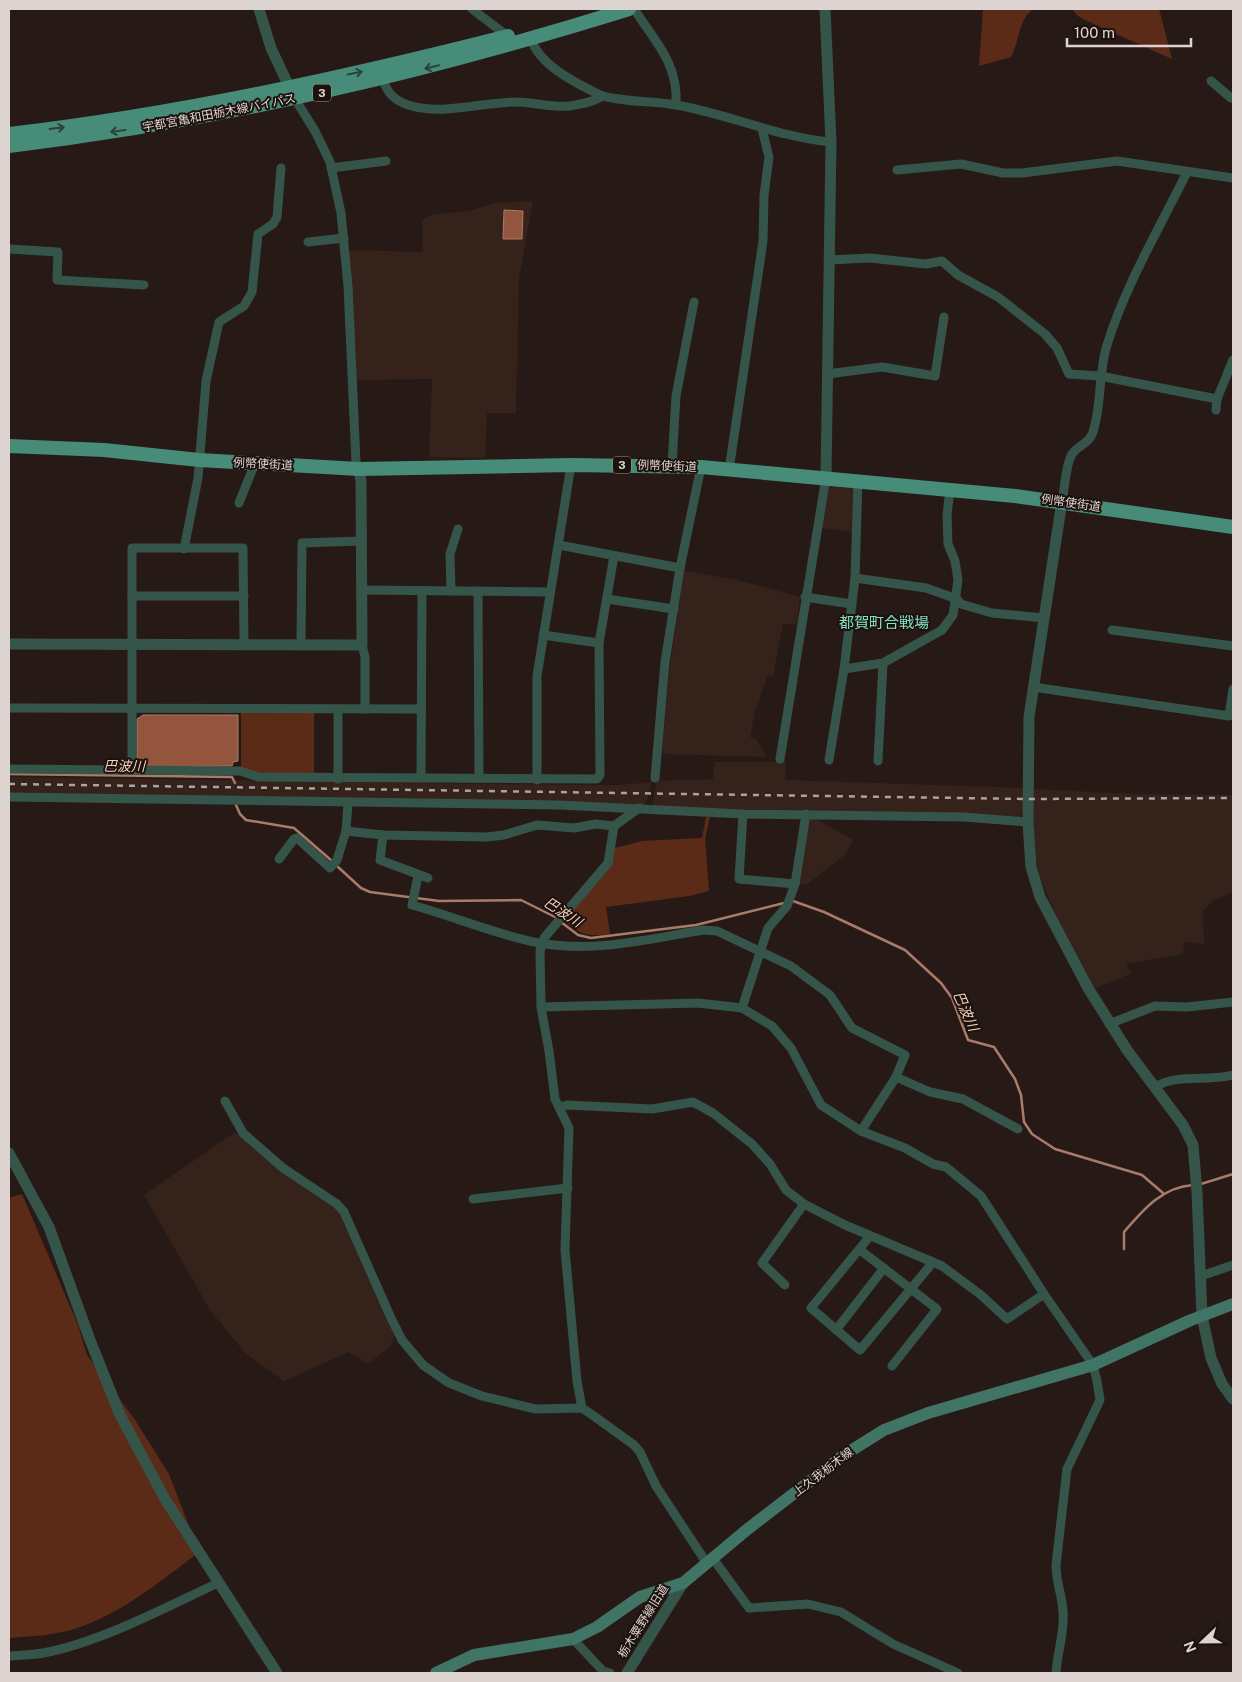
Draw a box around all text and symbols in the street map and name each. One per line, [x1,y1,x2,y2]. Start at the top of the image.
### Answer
scale bar [1067,15,1191,47]
text: 100 m [1074,24,1115,41]
one-way arrow [424,62,440,72]
one-way arrow [346,68,362,78]
road number: 3 [313,85,331,102]
street label: 宇都宮亀和田栃木線バイパス [141,91,297,135]
one-way arrow [49,123,65,133]
one-way arrow [111,126,127,136]
street label: 例幣使街道 [233,455,293,473]
road number: 3 [613,456,631,474]
street label: 例幣使街道 [637,458,697,474]
street label: 例幣使街道 [1040,492,1102,514]
district label: 都賀町合戦場 [839,614,929,631]
water label: 巴波川 [103,758,147,774]
water label: 巴波川 [541,894,587,931]
water label: 巴波川 [950,989,983,1035]
street label: 上久我栃木線 [790,1445,856,1499]
street label: 栃木粟野線旧道 [615,1582,671,1660]
north arrow [1177,1617,1227,1667]
text: N [1180,1639,1199,1655]

